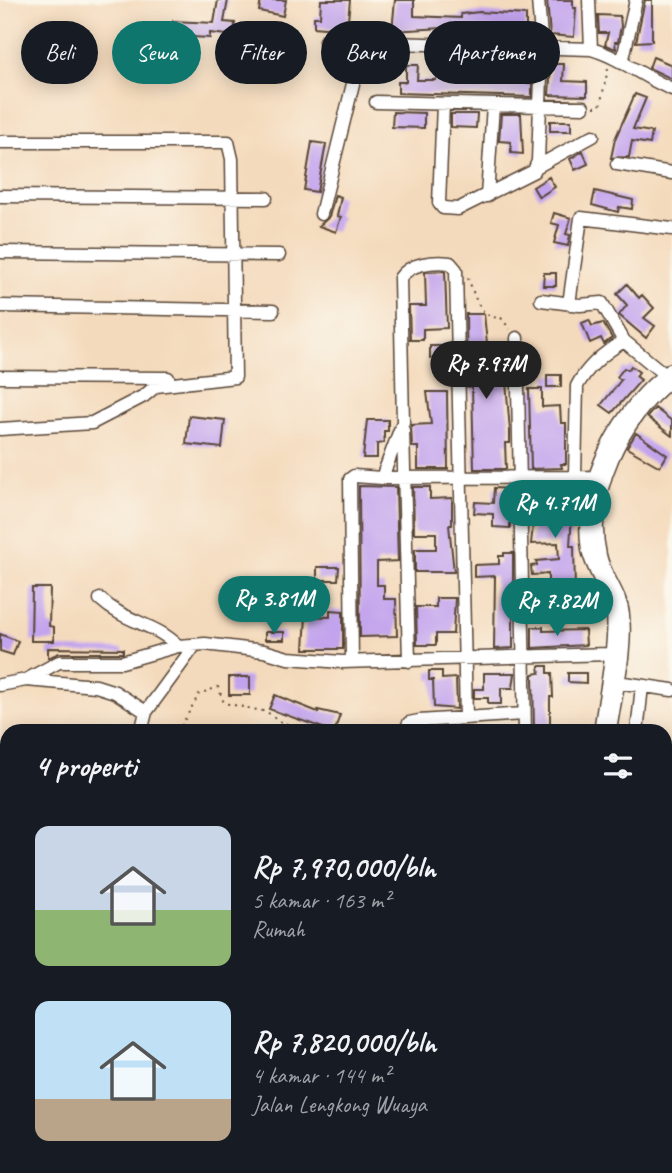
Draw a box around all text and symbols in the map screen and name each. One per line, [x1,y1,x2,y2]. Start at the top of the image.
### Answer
chip: Beli [21,21,98,84]
chip: Sewa [112,21,201,84]
chip: Filter [215,21,307,84]
chip: Baru [321,21,410,84]
chip: Apartemen [424,21,560,84]
pin: Rp 7.97M [414,342,558,401]
text: Rp 7.97M [446,349,526,378]
pin: Rp 4.71M [483,480,627,540]
text: Rp 4.71M [515,488,595,517]
pin: Rp 3.81M [202,576,346,636]
pin: Rp 7.82M [485,578,629,638]
text: Rp 3.81M [234,584,314,613]
text: Rp 7.82M [517,586,597,615]
text: 4 properti [35,747,137,785]
icon: filters [599,747,637,785]
text: Rp 7,970,000/bln [252,848,436,886]
icon: home [91,854,175,938]
text: 5 kamar · 163 m² [252,886,390,915]
text: Rumah [252,915,305,944]
text: Rp 7,820,000/bln [252,1023,436,1061]
icon: home [91,1029,175,1113]
text: 4 kamar · 144 m² [252,1061,390,1090]
text: Jalan Lengkong Wuaya [252,1090,427,1119]

